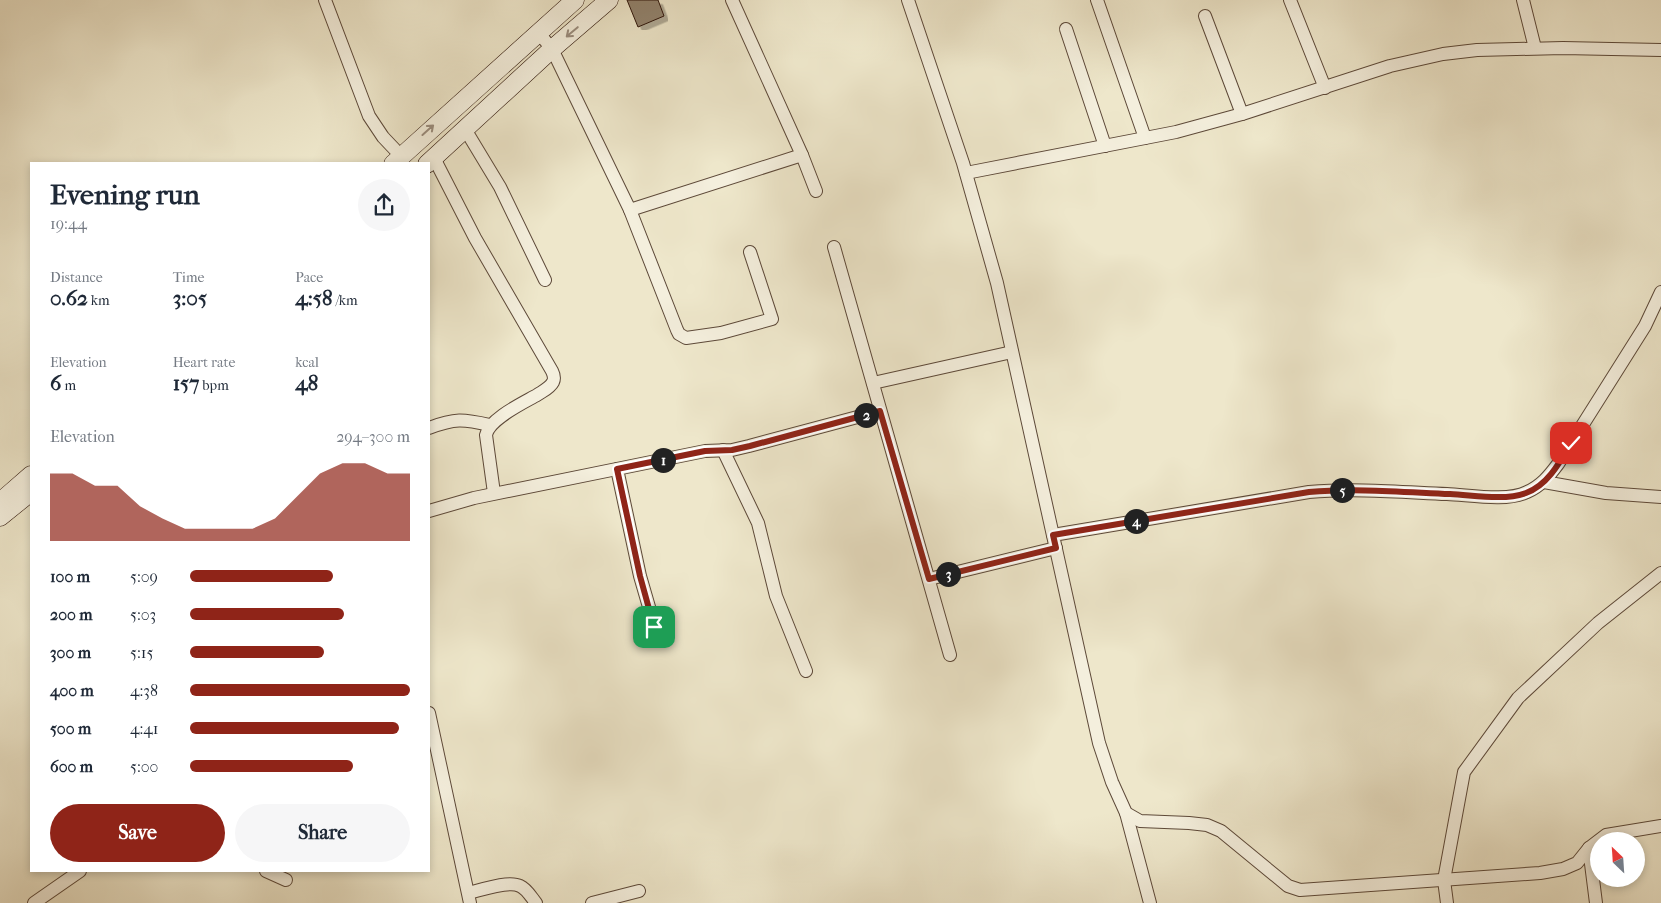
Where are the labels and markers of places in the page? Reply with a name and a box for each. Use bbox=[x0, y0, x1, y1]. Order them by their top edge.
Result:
pin: 2 bbox=[854, 402, 878, 428]
pin bbox=[1550, 422, 1592, 464]
pin: 1 bbox=[650, 448, 676, 472]
pin: 5 bbox=[1330, 478, 1354, 502]
pin: 4 bbox=[1124, 508, 1148, 534]
pin: 3 bbox=[936, 562, 960, 586]
pin bbox=[633, 606, 675, 648]

